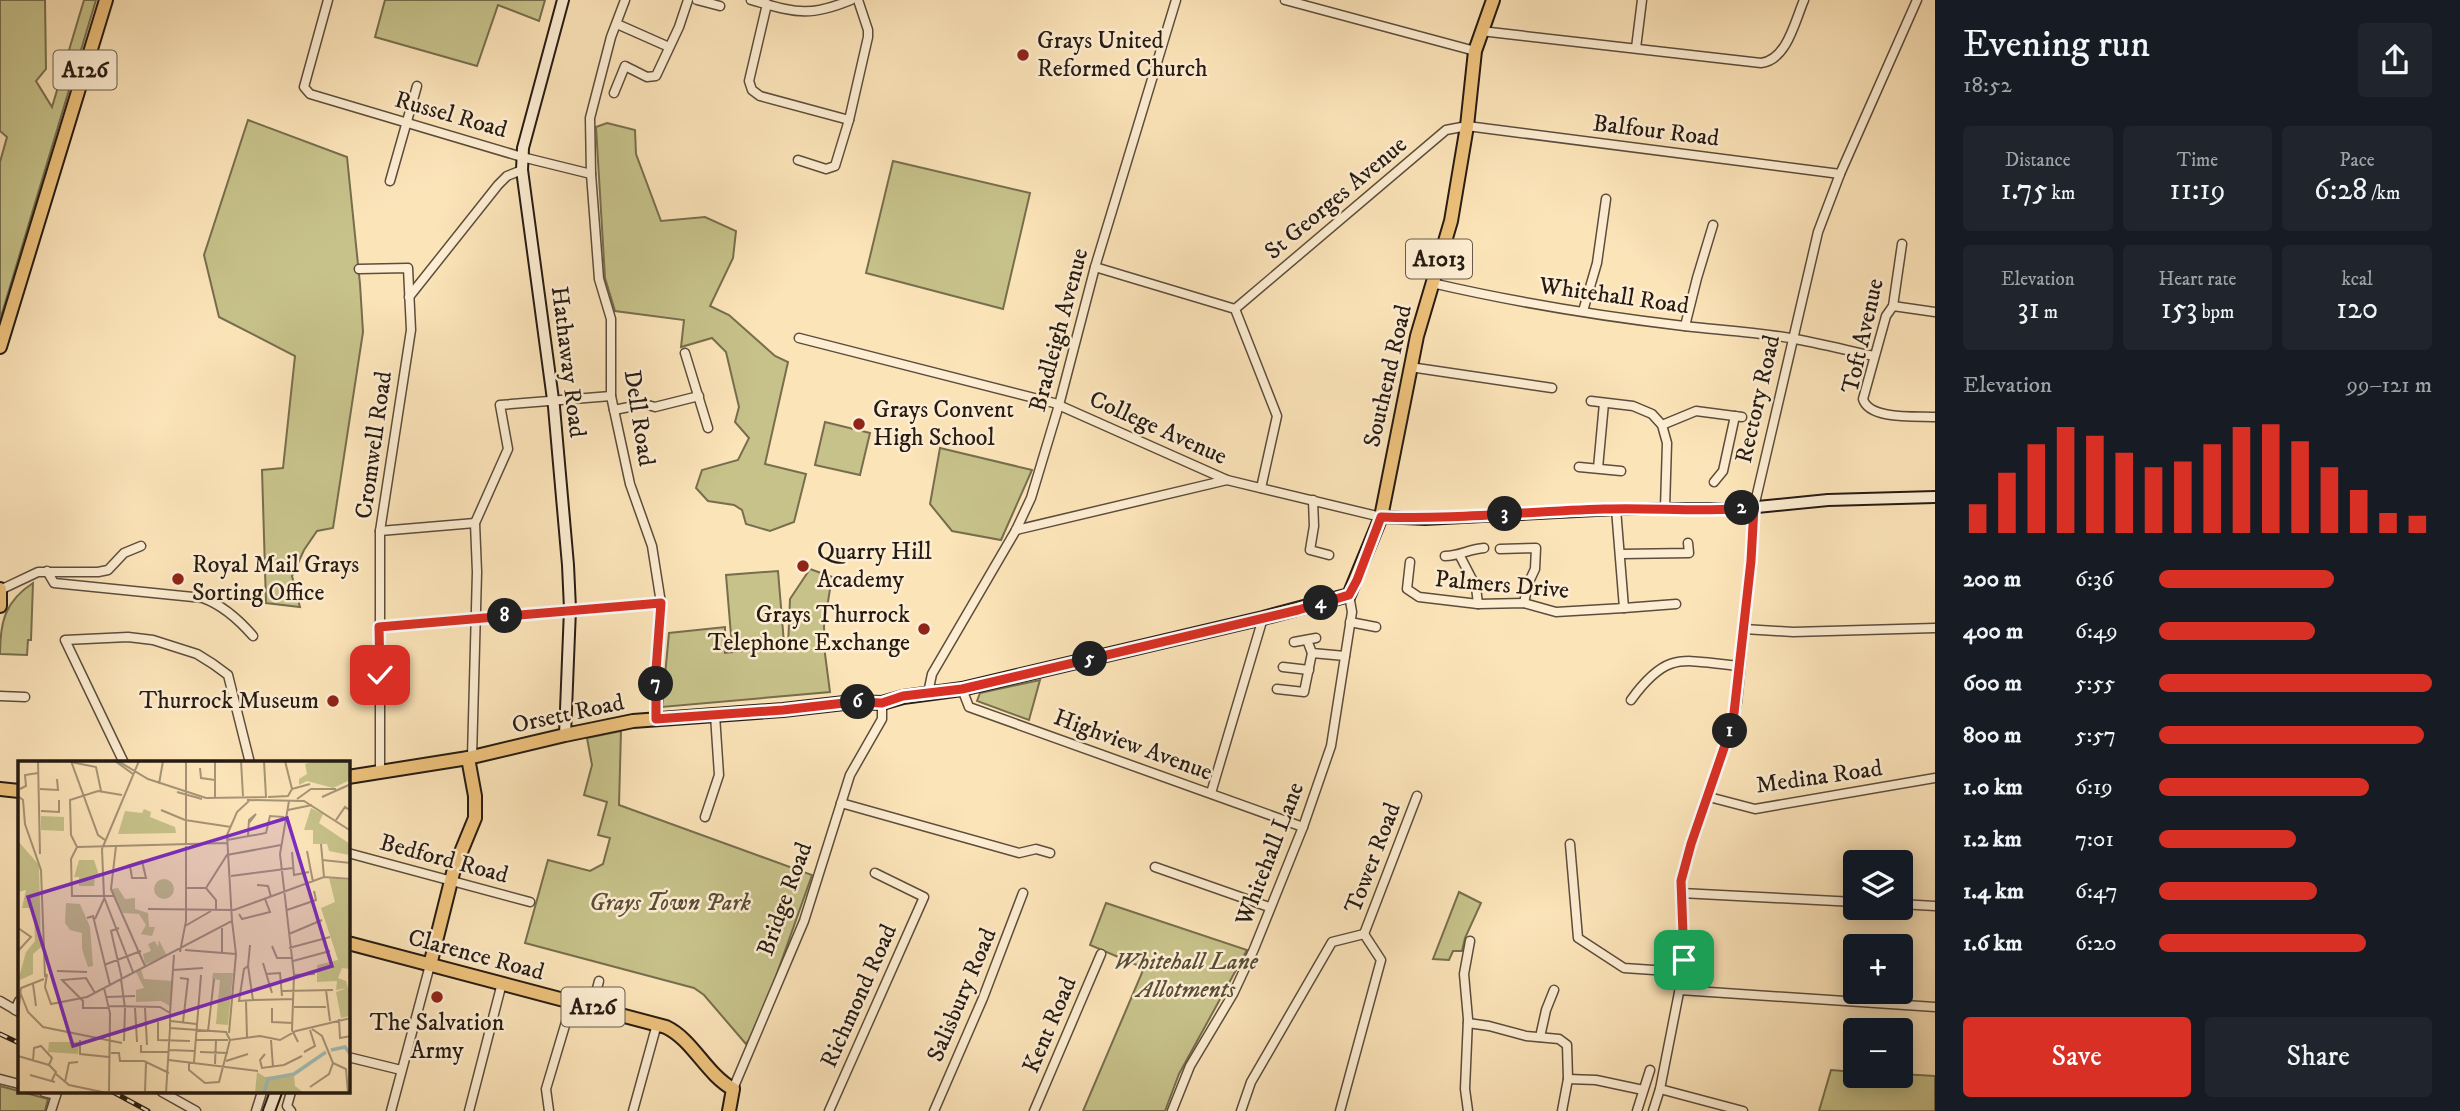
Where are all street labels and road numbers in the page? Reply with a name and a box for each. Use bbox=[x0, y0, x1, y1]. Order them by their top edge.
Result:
road number: A126 bbox=[54, 50, 116, 90]
street label: Russel Road bbox=[391, 85, 511, 145]
street label: Balfour Road bbox=[1591, 108, 1721, 154]
street label: St Georges Avenue bbox=[1259, 130, 1413, 266]
road number: A1013 bbox=[1406, 240, 1472, 278]
street label: Bradleigh Avenue bbox=[1023, 245, 1095, 415]
street label: Whitehall Road bbox=[1536, 270, 1691, 321]
street label: Toft Avenue bbox=[1835, 276, 1891, 396]
street label: Hathaway Road bbox=[544, 285, 592, 439]
street label: Southend Road bbox=[1357, 302, 1419, 450]
street label: Rectory Road bbox=[1729, 332, 1787, 466]
street label: Dell Road bbox=[617, 368, 661, 468]
street label: Cromwell Road bbox=[349, 369, 399, 521]
street label: College Avenue bbox=[1084, 384, 1232, 472]
street label: Palmers Drive bbox=[1434, 564, 1570, 606]
street label: Orsett Road bbox=[509, 687, 627, 741]
street label: Highview Avenue bbox=[1050, 702, 1217, 788]
street label: Medina Road bbox=[1754, 753, 1884, 801]
street label: Whitehall Lane bbox=[1229, 778, 1311, 931]
street label: Tower Road bbox=[1338, 798, 1408, 918]
street label: Bedford Road bbox=[376, 827, 512, 891]
street label: Bridge Road bbox=[751, 838, 819, 960]
street label: Richmond Road bbox=[814, 920, 904, 1072]
street label: Clarence Road bbox=[405, 922, 547, 988]
street label: Salisbury Road bbox=[920, 924, 1004, 1066]
street label: Kent Road bbox=[1016, 972, 1084, 1078]
road number: A126 bbox=[562, 988, 624, 1026]

